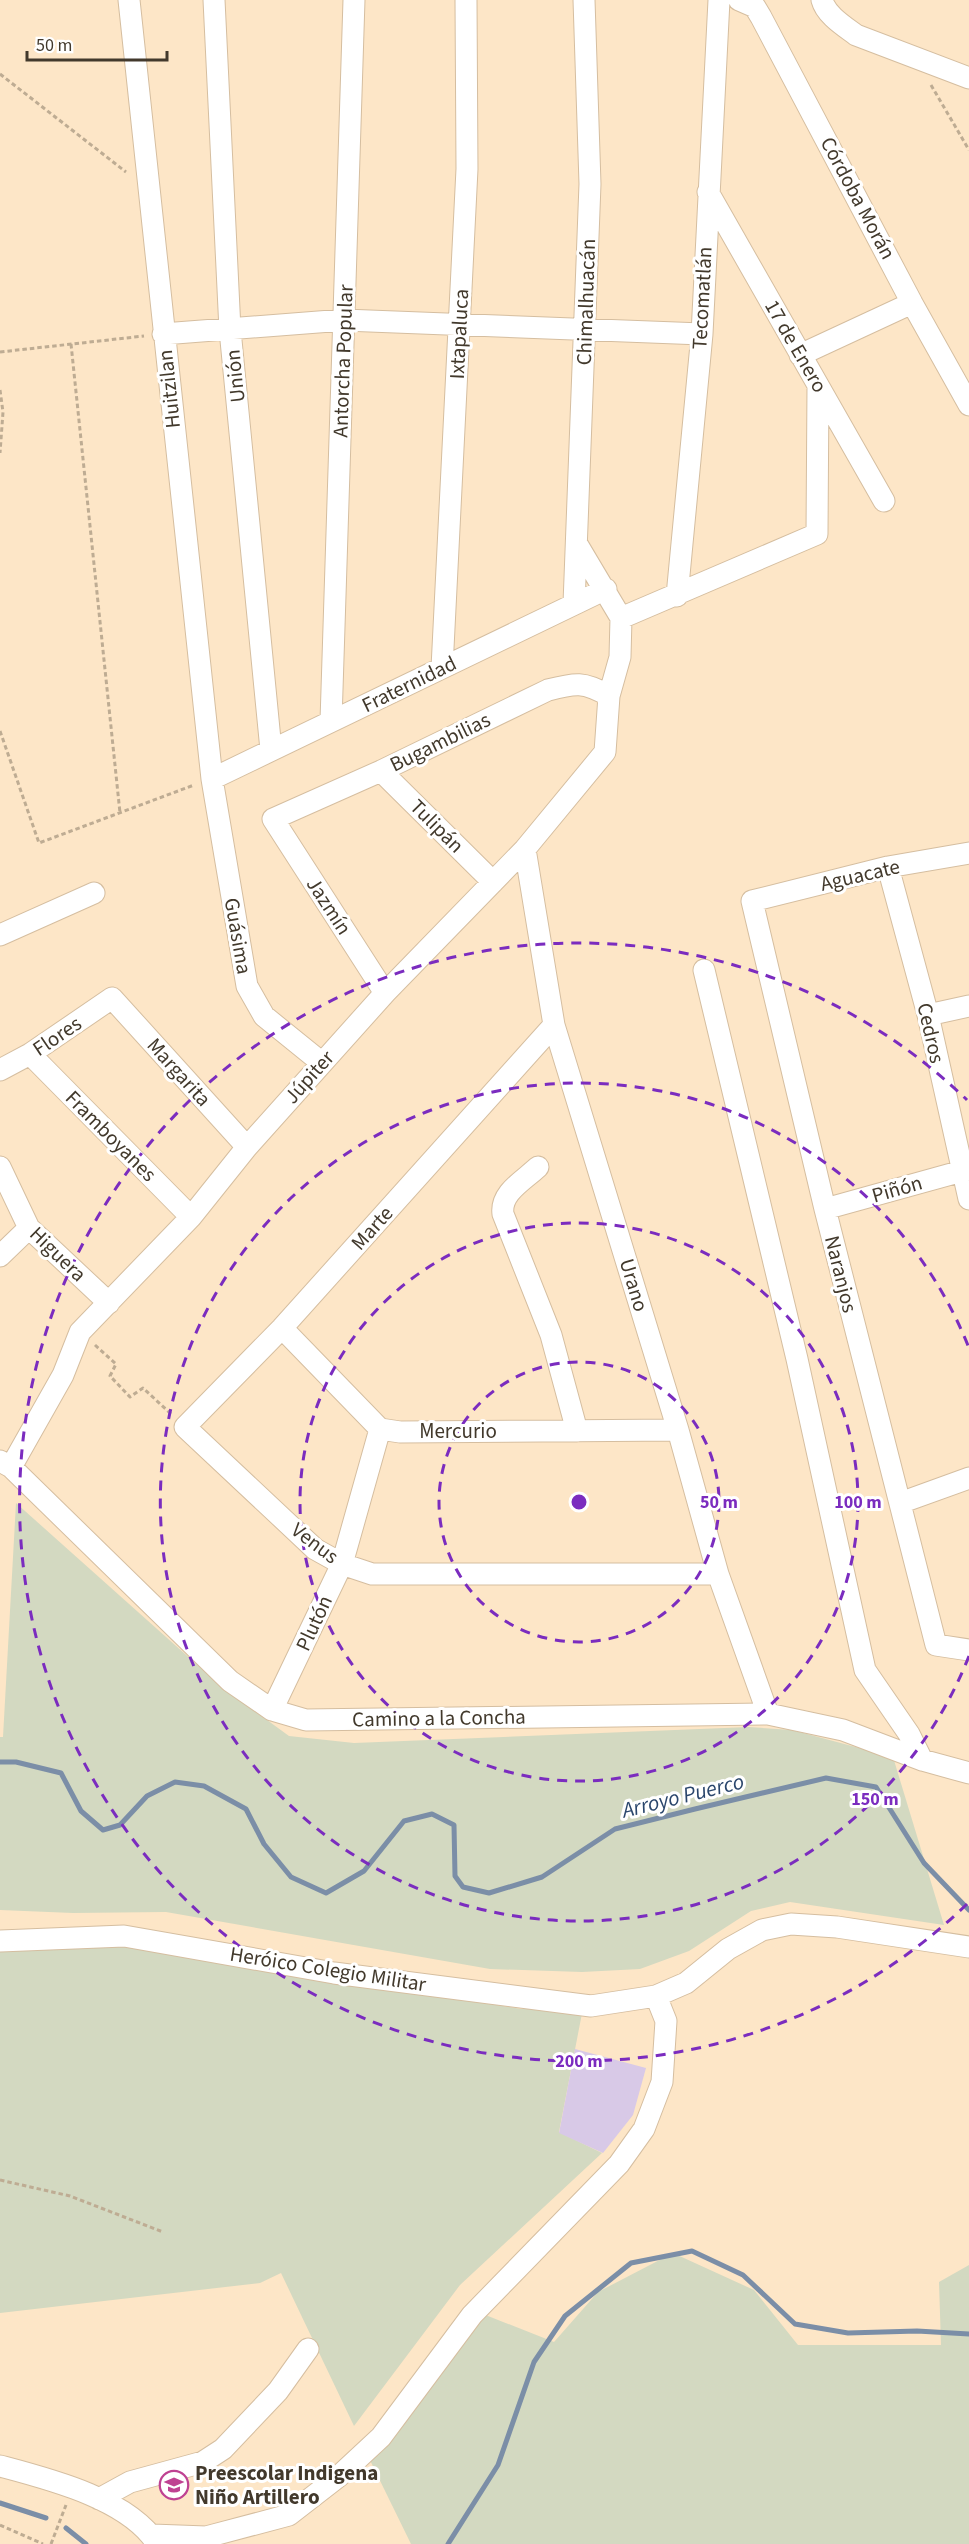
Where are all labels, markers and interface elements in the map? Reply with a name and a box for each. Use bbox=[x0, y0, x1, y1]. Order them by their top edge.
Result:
scale bar bbox=[27, 24, 166, 62]
text: 50 m bbox=[36, 33, 72, 58]
street label: Córdoba Morán bbox=[813, 131, 903, 265]
street label: Chimalhuacán bbox=[569, 238, 603, 366]
street label: Tecomatlán bbox=[684, 246, 720, 350]
street label: Antorcha Popular bbox=[325, 283, 361, 438]
street label: Ixtapaluca bbox=[442, 288, 476, 380]
street label: 17 de Enero bbox=[757, 294, 835, 398]
street label: Huitzilan bbox=[150, 348, 188, 430]
street label: Unión bbox=[217, 348, 253, 404]
street label: Fraternidad bbox=[357, 648, 461, 720]
street label: Bugambilias bbox=[385, 705, 496, 779]
street label: Tulipán bbox=[403, 792, 471, 860]
street label: Aguacate bbox=[817, 851, 903, 899]
street label: Jazmín bbox=[299, 871, 359, 941]
street label: Guásima bbox=[217, 896, 259, 976]
street label: Cedros bbox=[909, 1000, 953, 1066]
street label: Flores bbox=[26, 1009, 88, 1063]
street label: Margarita bbox=[140, 1031, 218, 1113]
street label: Júpiter bbox=[277, 1043, 342, 1110]
street label: Framboyanes bbox=[59, 1084, 164, 1189]
street label: Piñón bbox=[868, 1167, 926, 1211]
street label: Marte bbox=[344, 1199, 400, 1257]
street label: Higuera bbox=[23, 1219, 93, 1289]
street label: Naranjos bbox=[817, 1232, 865, 1316]
street label: Urano bbox=[612, 1255, 656, 1315]
street label: Mercurio bbox=[419, 1416, 497, 1446]
text: 50 m bbox=[700, 1490, 738, 1515]
text: 100 m bbox=[834, 1490, 882, 1515]
centre of rings bbox=[569, 1492, 589, 1512]
street label: Venus bbox=[285, 1515, 345, 1571]
street label: Plutón bbox=[288, 1590, 340, 1656]
street label: Camino a la Concha bbox=[352, 1701, 526, 1735]
water label: Arroyo Puerco bbox=[617, 1765, 747, 1827]
text: 150 m bbox=[851, 1787, 899, 1812]
street label: Heróico Colegio Militar bbox=[228, 1939, 429, 1999]
text: 200 m bbox=[555, 2049, 603, 2074]
place label: Preescolar Indigena Niño Artillero bbox=[195, 2458, 378, 2512]
school or university icon: Preescolar Indigena Niño Artillero bbox=[158, 2469, 190, 2501]

